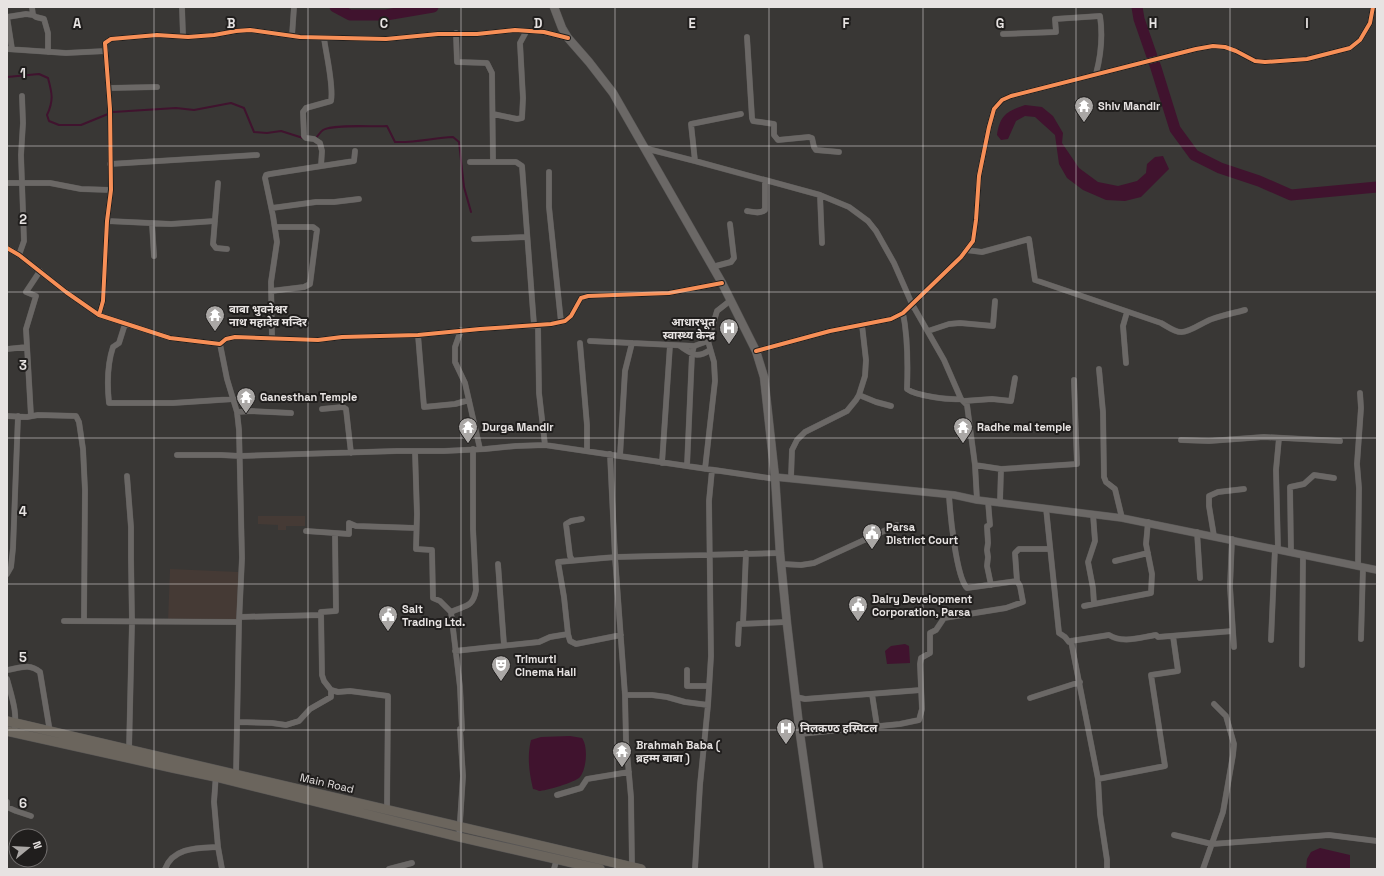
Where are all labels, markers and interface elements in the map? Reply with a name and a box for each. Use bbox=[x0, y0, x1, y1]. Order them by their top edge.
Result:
text: A bbox=[73, 15, 82, 32]
text: B bbox=[227, 15, 236, 32]
text: C bbox=[380, 15, 388, 32]
text: D bbox=[534, 15, 543, 32]
text: E bbox=[688, 15, 696, 32]
text: F bbox=[843, 15, 850, 32]
text: G bbox=[996, 15, 1004, 32]
text: H bbox=[1149, 15, 1157, 32]
text: I bbox=[1305, 15, 1309, 32]
text: 1 bbox=[20, 65, 26, 82]
temple icon: Shiv Mandir bbox=[1073, 95, 1095, 123]
place label: Shiv Mandir bbox=[1098, 99, 1161, 113]
text: 2 bbox=[19, 211, 27, 228]
place label: बाबा भुवनेश्वर नाथ महादेव मन्दिर bbox=[229, 302, 308, 329]
temple icon: बाबा भुवनेश्वर नाथ महादेव मन्दिर bbox=[204, 304, 226, 332]
place label: आधारभूत स्वास्थ्य केन्द्र bbox=[663, 315, 716, 342]
hospital icon: आधारभूत स्वास्थ्य केन्द्र bbox=[718, 317, 740, 345]
text: 3 bbox=[19, 357, 27, 374]
temple icon: Ganesthan Temple bbox=[235, 386, 257, 414]
place label: Ganesthan Temple bbox=[260, 390, 357, 404]
temple icon: Durga Mandir bbox=[457, 416, 479, 444]
temple icon: Radhe mai temple bbox=[952, 416, 974, 444]
place label: Durga Mandir bbox=[482, 420, 554, 434]
place label: Radhe mai temple bbox=[977, 420, 1071, 434]
text: 4 bbox=[19, 503, 27, 520]
place label: Parsa District Court bbox=[886, 520, 958, 547]
public building icon: Parsa District Court bbox=[861, 522, 883, 550]
place label: Dairy Development Corporation, Parsa bbox=[872, 592, 972, 619]
public building icon: Dairy Development Corporation, Parsa bbox=[847, 594, 869, 622]
place label: Salt Trading Ltd. bbox=[402, 602, 465, 629]
public building icon: Salt Trading Ltd. bbox=[377, 604, 399, 632]
text: 5 bbox=[19, 649, 27, 666]
place label: Trimurti Cinema Hall bbox=[515, 652, 576, 679]
theatre icon: Trimurti Cinema Hall bbox=[490, 654, 512, 682]
hospital icon: निलकण्ठ हस्पिटल bbox=[775, 717, 797, 745]
place label: निलकण्ठ हस्पिटल bbox=[800, 721, 878, 735]
place label: Brahmah Baba ( ब्रहम्म बाबा ) bbox=[636, 738, 721, 766]
temple icon: Brahmah Baba ( ब्रहम्म बाबा ) bbox=[611, 740, 633, 768]
street label: Main Road bbox=[299, 770, 355, 796]
text: 6 bbox=[19, 795, 27, 812]
north arrow bbox=[8, 828, 48, 868]
text: N bbox=[30, 839, 45, 851]

